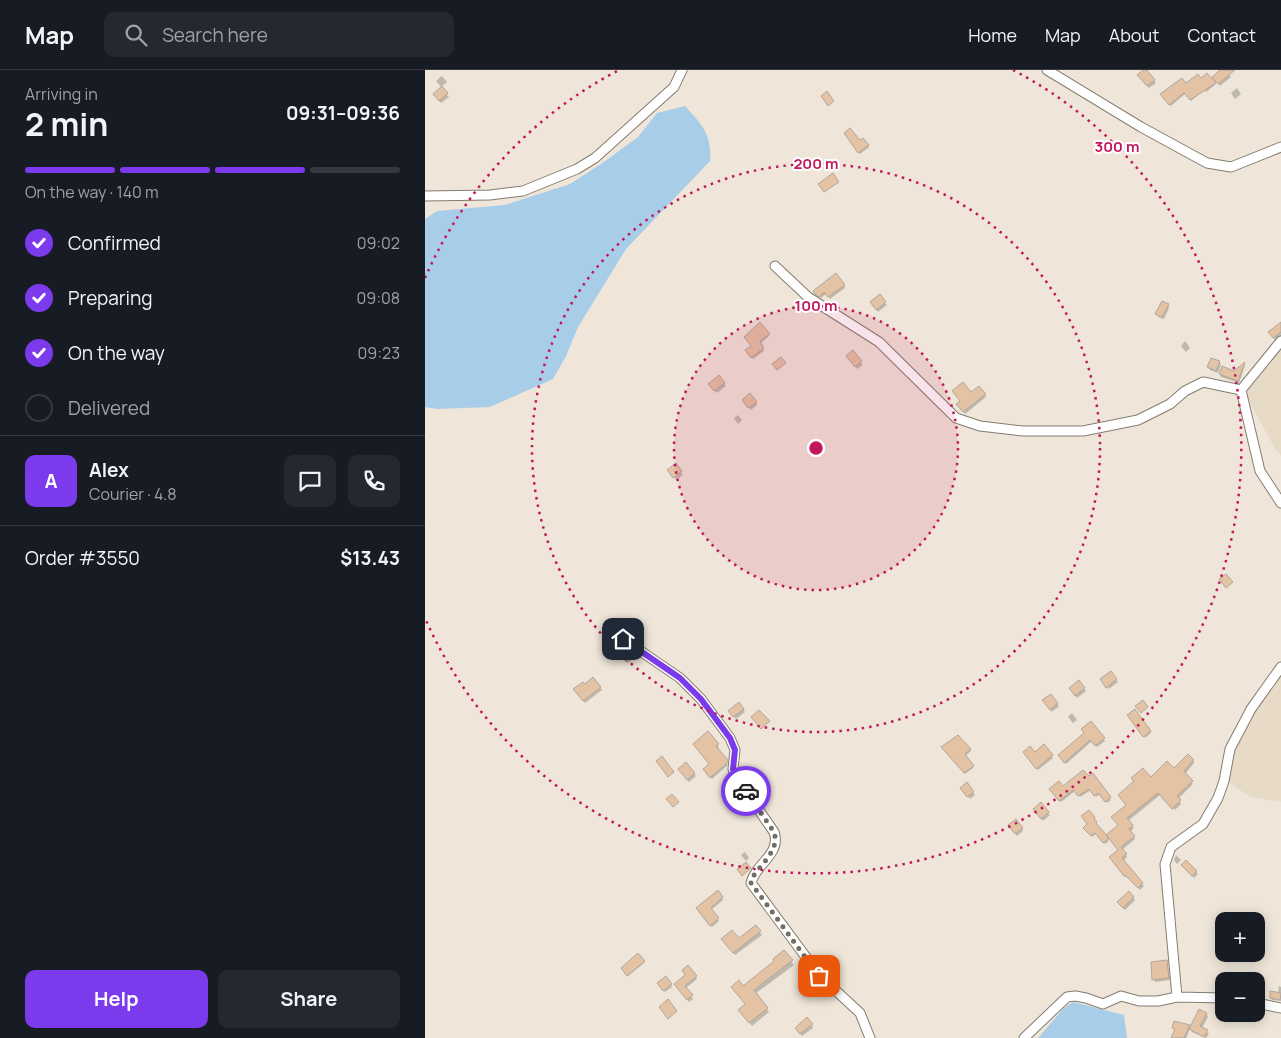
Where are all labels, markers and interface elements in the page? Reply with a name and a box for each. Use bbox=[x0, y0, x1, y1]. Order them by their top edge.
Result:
search box bbox=[104, 12, 454, 57]
text: Map bbox=[25, 18, 74, 51]
icon: search bbox=[122, 21, 150, 49]
text: Search here bbox=[162, 22, 268, 48]
text: Home bbox=[968, 23, 1017, 47]
text: Map bbox=[1045, 23, 1081, 47]
text: About bbox=[1109, 23, 1159, 47]
text: Contact bbox=[1187, 23, 1256, 47]
text: Arriving in bbox=[25, 83, 98, 105]
text: 09:31–09:36 bbox=[286, 100, 400, 126]
text: 2 min bbox=[25, 102, 108, 146]
text: 300 m bbox=[1095, 136, 1139, 157]
text: 200 m bbox=[793, 153, 839, 174]
text: On the way · 140 m bbox=[25, 181, 159, 203]
icon: check bbox=[25, 229, 53, 257]
text: Confirmed bbox=[68, 230, 161, 256]
text: 09:02 bbox=[357, 232, 400, 254]
icon: check bbox=[25, 284, 53, 312]
text: Preparing bbox=[68, 285, 153, 311]
text: 09:08 bbox=[356, 287, 400, 309]
text: 100 m bbox=[795, 295, 837, 316]
icon: check bbox=[25, 339, 53, 367]
text: On the way bbox=[68, 340, 165, 366]
text: 09:23 bbox=[358, 342, 400, 364]
text: Delivered bbox=[68, 395, 150, 421]
centre of rings bbox=[807, 439, 825, 457]
button: chat bbox=[284, 455, 336, 507]
button: phone bbox=[348, 455, 400, 507]
text: Alex bbox=[89, 457, 129, 483]
text: A bbox=[45, 468, 57, 494]
text: Courier · 4.8 bbox=[89, 483, 177, 505]
text: Order #3550 bbox=[25, 545, 140, 571]
text: $13.43 bbox=[340, 545, 400, 571]
pin bbox=[602, 618, 644, 660]
icon: home bbox=[609, 625, 637, 653]
courier bbox=[721, 766, 771, 816]
icon: car bbox=[732, 777, 760, 805]
map controls bbox=[1215, 912, 1265, 1022]
button: + bbox=[1215, 912, 1265, 962]
pin bbox=[798, 955, 840, 997]
icon: bag bbox=[805, 962, 833, 990]
button: Help bbox=[25, 970, 208, 1028]
button: Share bbox=[218, 970, 400, 1028]
button: − bbox=[1215, 972, 1265, 1022]

